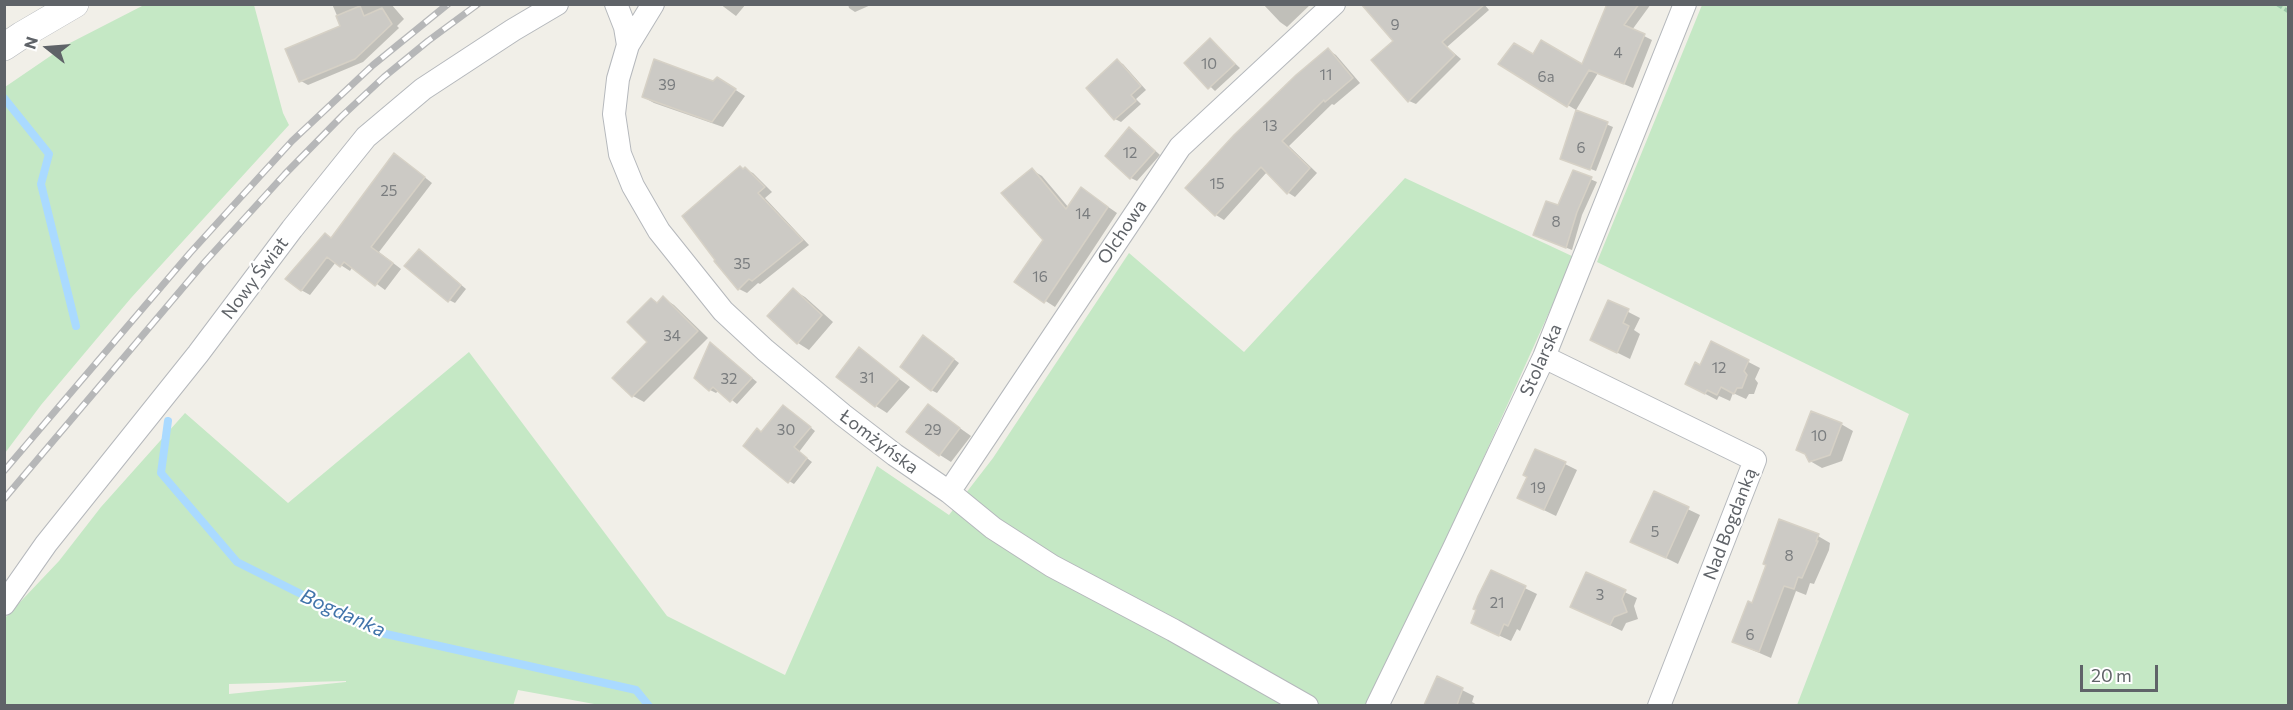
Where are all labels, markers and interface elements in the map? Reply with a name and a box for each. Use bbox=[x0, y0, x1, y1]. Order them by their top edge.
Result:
house number: 9 bbox=[1390, 16, 1400, 34]
north arrow bbox=[18, 18, 78, 78]
text: N bbox=[19, 34, 41, 51]
house number: 4 bbox=[1614, 44, 1622, 62]
house number: 10 bbox=[1201, 55, 1217, 73]
house number: 11 bbox=[1320, 66, 1332, 84]
house number: 6a bbox=[1538, 68, 1554, 86]
house number: 39 bbox=[658, 76, 676, 94]
house number: 13 bbox=[1263, 117, 1277, 135]
house number: 6 bbox=[1576, 139, 1586, 157]
house number: 12 bbox=[1123, 144, 1137, 162]
house number: 15 bbox=[1209, 175, 1225, 193]
house number: 25 bbox=[381, 182, 397, 200]
street label: Olchowa bbox=[1093, 196, 1151, 268]
house number: 14 bbox=[1075, 205, 1091, 223]
house number: 8 bbox=[1551, 213, 1561, 231]
street label: Nowy Świat bbox=[217, 233, 293, 323]
house number: 35 bbox=[733, 255, 751, 273]
house number: 16 bbox=[1032, 268, 1048, 286]
street label: Stolarska bbox=[1516, 321, 1566, 399]
house number: 34 bbox=[663, 327, 681, 345]
house number: 12 bbox=[1712, 359, 1726, 377]
house number: 31 bbox=[860, 369, 874, 387]
house number: 32 bbox=[721, 370, 737, 388]
street label: Łomżyńska bbox=[835, 405, 923, 479]
house number: 30 bbox=[777, 421, 795, 439]
house number: 29 bbox=[924, 421, 942, 439]
house number: 10 bbox=[1811, 427, 1827, 445]
street label: Nad Bogdanką bbox=[1699, 465, 1761, 583]
house number: 19 bbox=[1530, 479, 1546, 497]
house number: 5 bbox=[1651, 523, 1659, 541]
house number: 8 bbox=[1784, 547, 1794, 565]
water label: Bogdanka bbox=[297, 584, 389, 642]
house number: 3 bbox=[1596, 586, 1604, 604]
house number: 21 bbox=[1490, 594, 1504, 612]
house number: 6 bbox=[1745, 626, 1755, 644]
scale bar bbox=[2083, 653, 2161, 691]
text: 20 m bbox=[2091, 664, 2132, 686]

